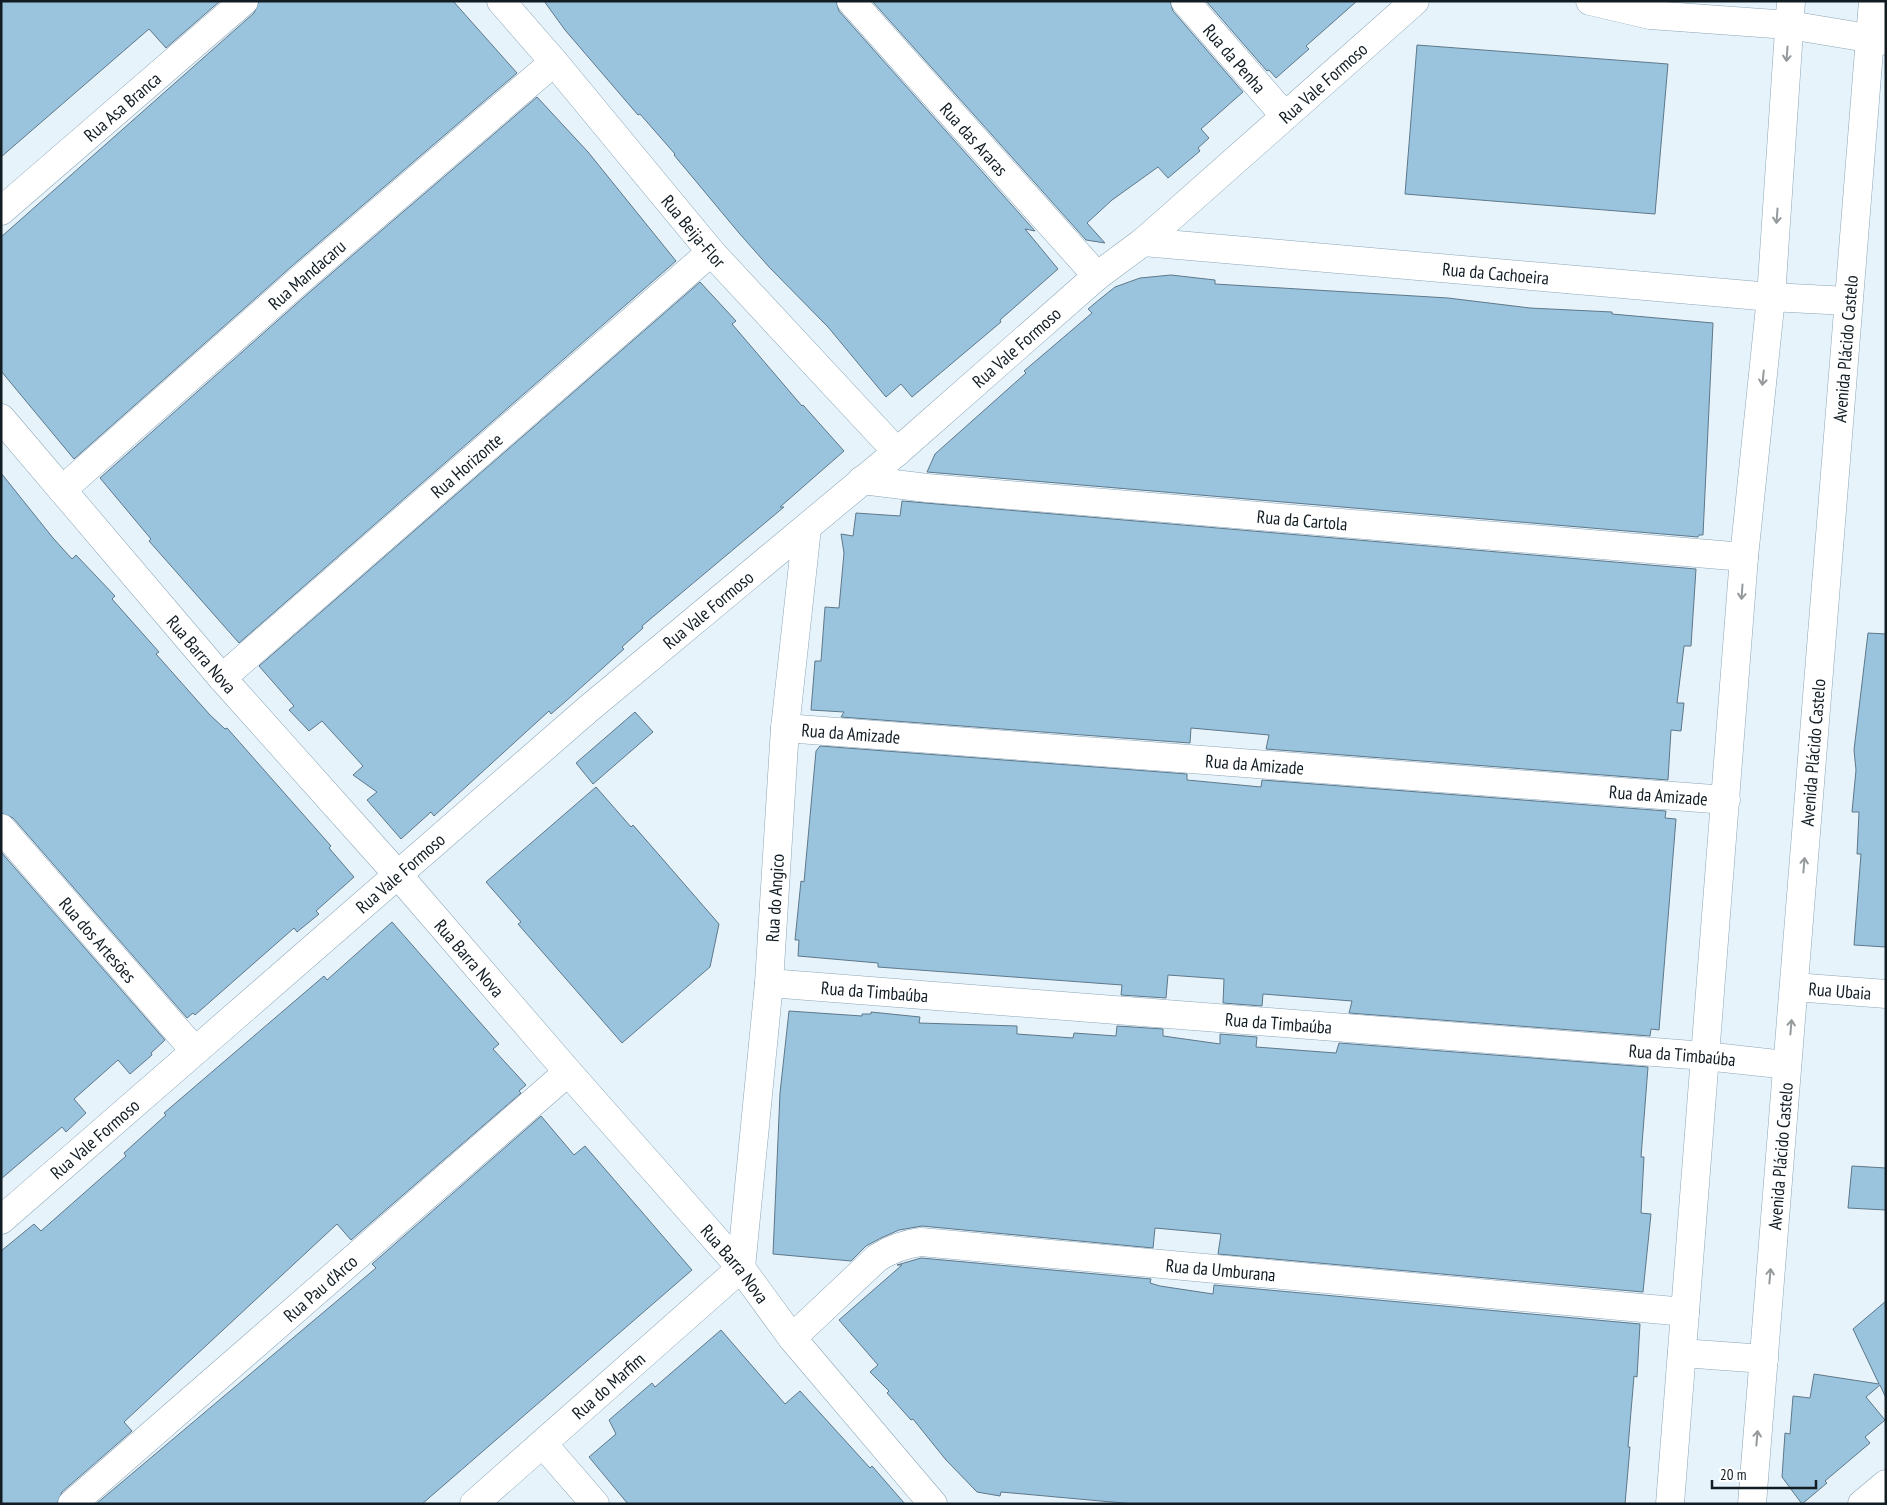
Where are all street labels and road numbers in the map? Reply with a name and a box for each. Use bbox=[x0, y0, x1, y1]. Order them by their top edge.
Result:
street label: Rua da Penha bbox=[1199, 19, 1271, 98]
street label: Rua Vale Formoso bbox=[1274, 37, 1372, 128]
street label: Rua Asa Branca bbox=[79, 67, 165, 146]
street label: Rua das Araras bbox=[935, 97, 1013, 180]
street label: Rua Beija-Flor bbox=[657, 190, 731, 272]
street label: Rua Mandacaru bbox=[263, 234, 350, 314]
street label: Rua da Cachoeira bbox=[1441, 257, 1550, 289]
street label: Avenida Plácido Castelo bbox=[1828, 274, 1862, 423]
street label: Rua Vale Formoso bbox=[967, 302, 1066, 392]
street label: Rua Horizonte bbox=[426, 428, 507, 503]
street label: Rua da Cartola bbox=[1256, 504, 1348, 535]
street label: Rua Vale Formoso bbox=[658, 565, 758, 654]
street label: Rua Barra Nova bbox=[162, 610, 242, 698]
street label: Avenida Plácido Castelo bbox=[1795, 678, 1830, 827]
street label: Rua da Amizade bbox=[801, 718, 901, 748]
street label: Rua da Amizade bbox=[1204, 749, 1305, 779]
street label: Rua da Amizade bbox=[1608, 780, 1709, 810]
street label: Rua Vale Formoso bbox=[351, 828, 450, 918]
street label: Rua do Angico bbox=[760, 853, 789, 943]
street label: Rua dos Artesões bbox=[55, 892, 142, 987]
street label: Rua Barra Nova bbox=[430, 914, 510, 1002]
street label: Rua da Timbaúba bbox=[820, 976, 929, 1007]
street label: Rua Ubaia bbox=[1808, 977, 1872, 1004]
street label: Rua da Timbaúba bbox=[1224, 1007, 1333, 1038]
street label: Rua da Timbaúba bbox=[1628, 1039, 1737, 1071]
street label: Avenida Plácido Castelo bbox=[1763, 1081, 1797, 1231]
street label: Rua Vale Formoso bbox=[45, 1093, 144, 1184]
street label: Rua Barra Nova bbox=[696, 1219, 774, 1308]
street label: Rua Pau d'Arco bbox=[278, 1249, 362, 1326]
street label: Rua da Umburana bbox=[1165, 1253, 1277, 1286]
street label: Rua do Marfim bbox=[567, 1347, 649, 1424]

